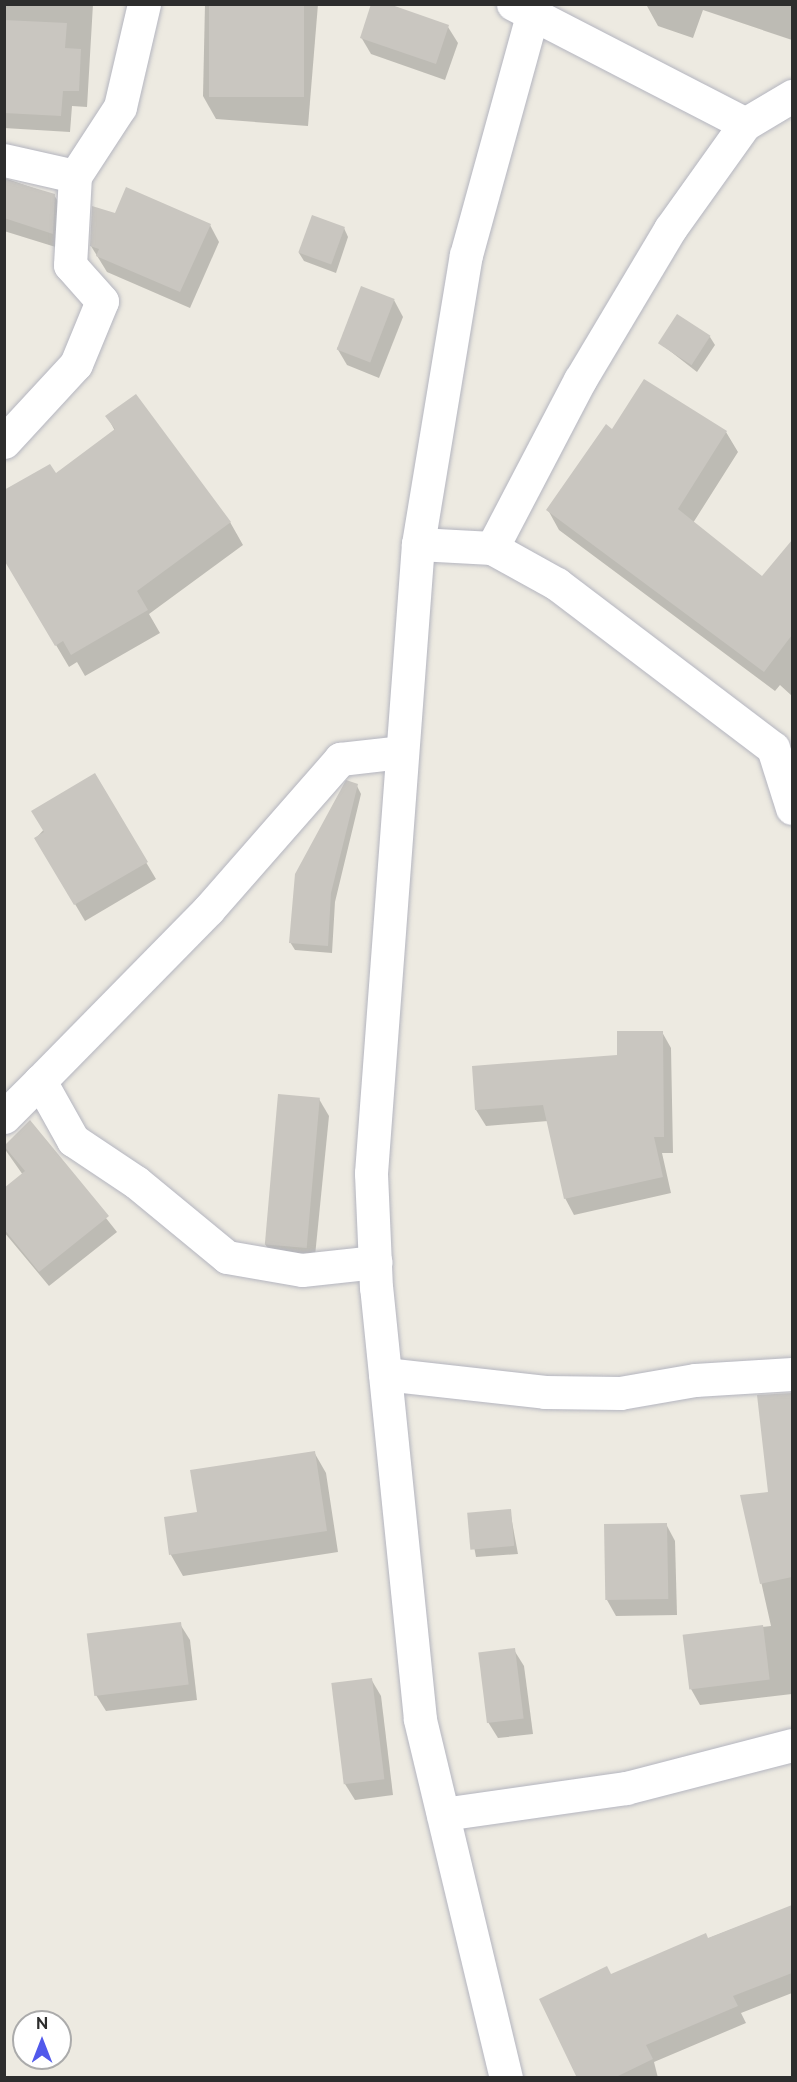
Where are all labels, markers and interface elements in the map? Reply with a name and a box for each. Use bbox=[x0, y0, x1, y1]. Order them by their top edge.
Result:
north arrow bbox=[12, 2010, 72, 2070]
text: N bbox=[36, 2014, 48, 2033]

